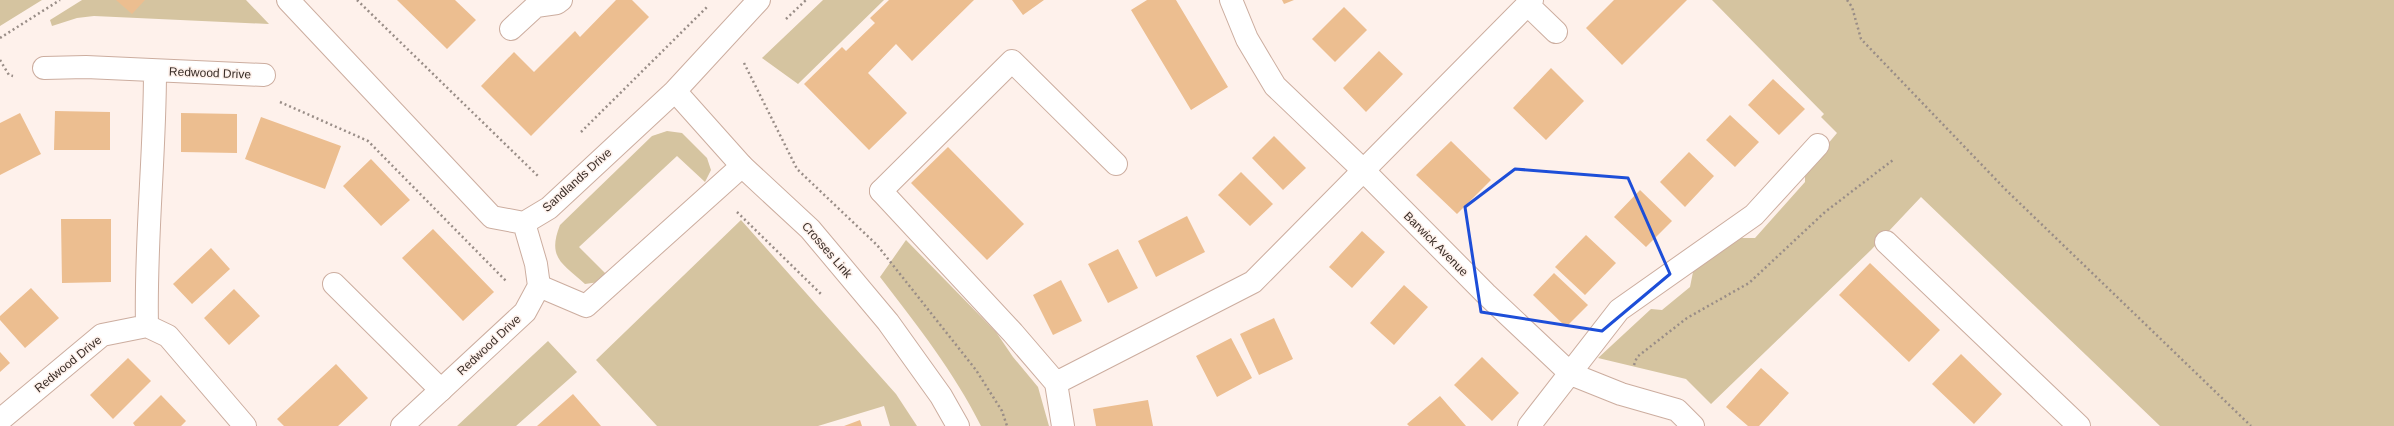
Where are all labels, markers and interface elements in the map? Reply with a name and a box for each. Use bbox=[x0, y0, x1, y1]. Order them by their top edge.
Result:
street label: Redwood Drive bbox=[169, 65, 252, 81]
street label: Sandlands Drive bbox=[540, 145, 615, 215]
street label: Barwick Avenue bbox=[1401, 209, 1471, 279]
street label: Crosses Link bbox=[799, 219, 856, 282]
street label: Redwood Drive bbox=[454, 312, 524, 378]
street label: Redwood Drive bbox=[32, 333, 105, 395]

